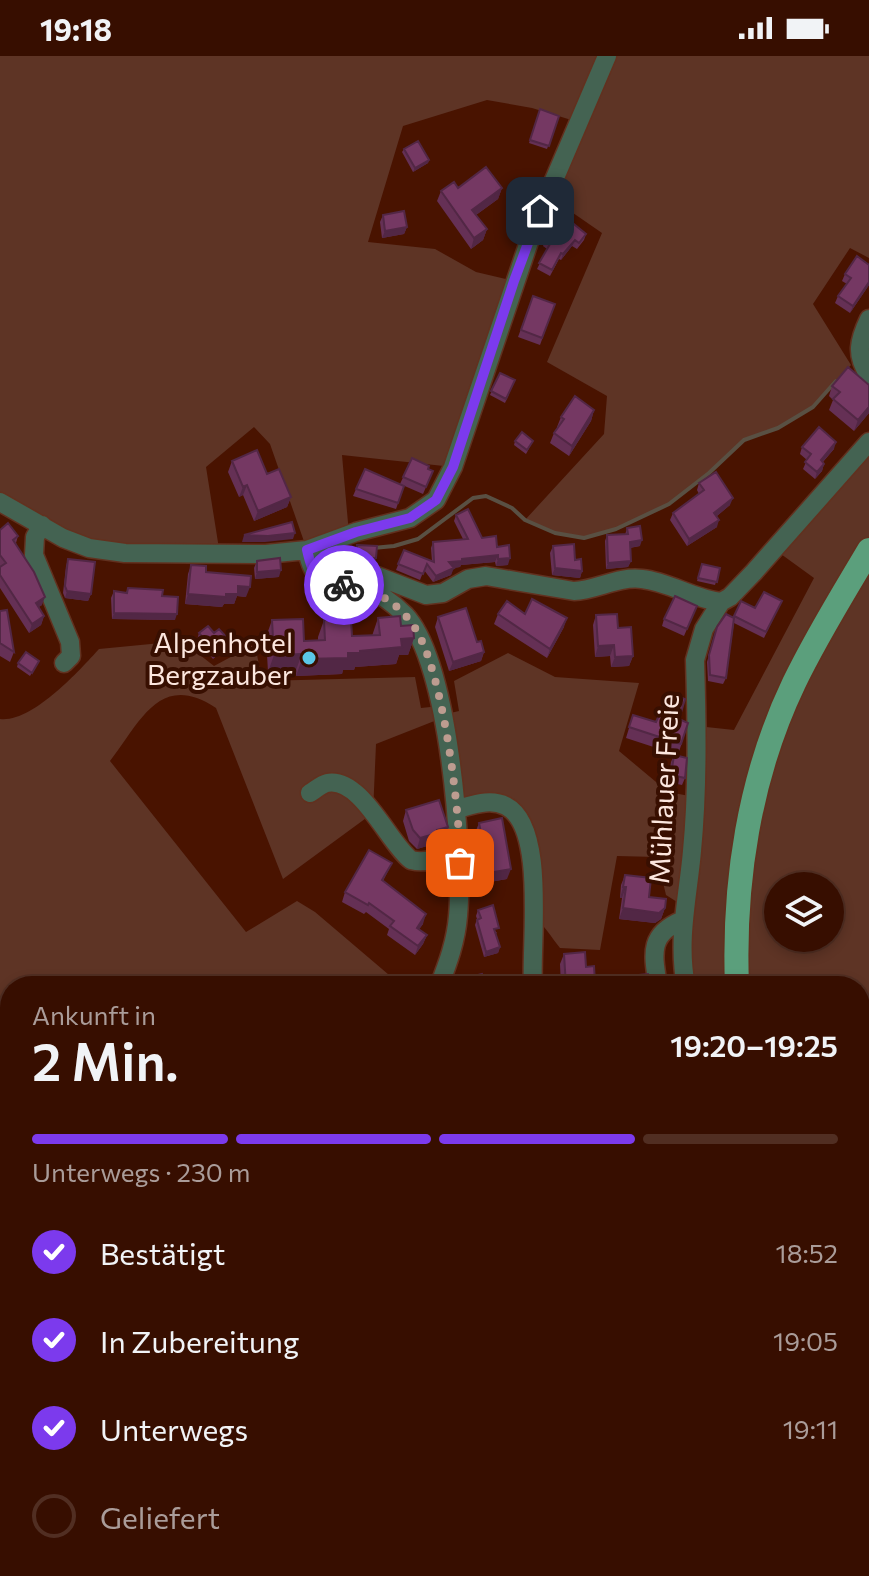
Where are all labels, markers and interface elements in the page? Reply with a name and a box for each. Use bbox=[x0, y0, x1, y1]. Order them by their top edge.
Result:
text: 19:18 bbox=[40, 10, 112, 47]
pin bbox=[506, 177, 574, 245]
icon: home bbox=[518, 189, 562, 233]
courier bbox=[304, 545, 384, 625]
icon: bike bbox=[322, 563, 366, 607]
place label: Alpenhotel Bergzauber bbox=[147, 625, 293, 691]
marker: Alpenhotel Bergzauber bbox=[300, 649, 318, 667]
street label: Mühlauer Freie bbox=[641, 693, 685, 885]
pin bbox=[426, 829, 494, 897]
icon: bag bbox=[438, 841, 482, 885]
map controls bbox=[764, 872, 844, 952]
button: layers bbox=[764, 872, 844, 952]
text: Ankunft in bbox=[32, 999, 156, 1030]
text: 19:20–19:25 bbox=[670, 1026, 838, 1063]
text: 2 Min. bbox=[32, 1028, 179, 1092]
text: Unterwegs · 230 m bbox=[32, 1156, 250, 1187]
icon: check bbox=[32, 1230, 76, 1274]
text: Bestätigt bbox=[100, 1234, 225, 1271]
text: 18:52 bbox=[776, 1237, 838, 1268]
icon: check bbox=[32, 1318, 76, 1362]
text: In Zubereitung bbox=[100, 1322, 299, 1359]
text: 19:05 bbox=[773, 1325, 838, 1356]
icon: check bbox=[32, 1406, 76, 1450]
text: Unterwegs bbox=[100, 1410, 248, 1447]
text: 19:11 bbox=[783, 1413, 838, 1444]
text: Geliefert bbox=[100, 1498, 220, 1535]

